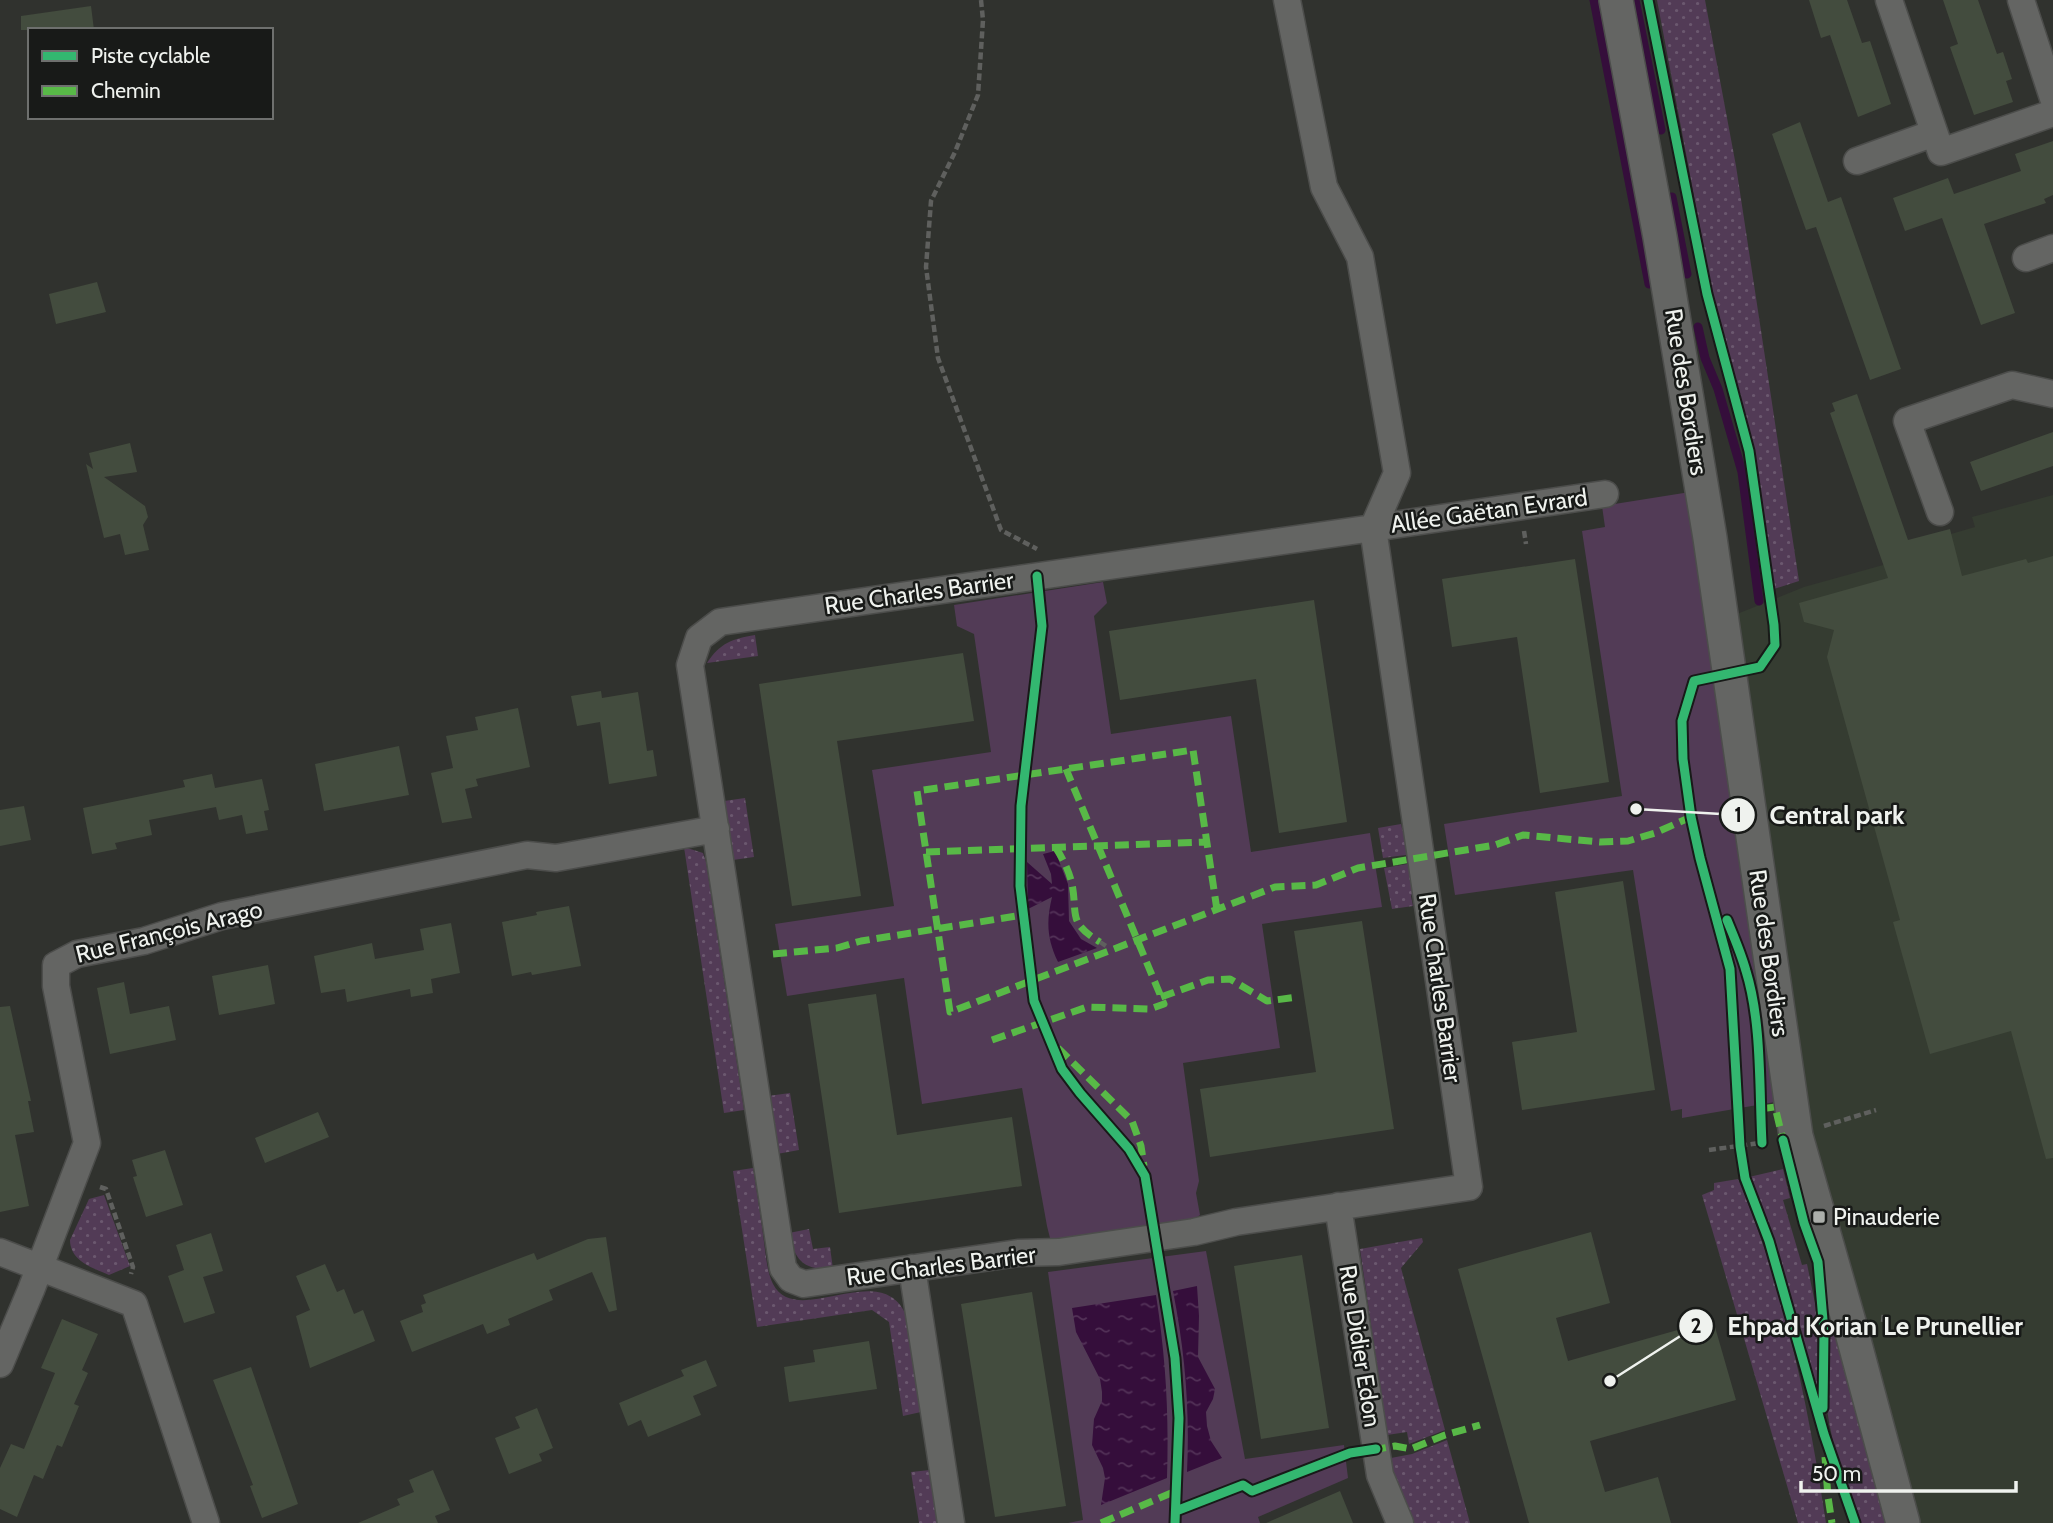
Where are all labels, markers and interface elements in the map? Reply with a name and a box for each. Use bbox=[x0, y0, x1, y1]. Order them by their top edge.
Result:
legend bbox=[28, 28, 273, 119]
text: Piste cyclable bbox=[91, 43, 211, 68]
text: Chemin bbox=[91, 78, 161, 103]
street label: Rue des Bordiers bbox=[1659, 306, 1714, 477]
street label: Allée Gaëtan Evrard bbox=[1389, 482, 1589, 539]
street label: Rue Charles Barrier bbox=[823, 565, 1016, 620]
callout: Central park bbox=[1720, 791, 1918, 838]
text: Central park bbox=[1769, 799, 1905, 831]
text: 1 bbox=[1734, 802, 1742, 827]
street label: Rue des Bordiers bbox=[1743, 868, 1796, 1038]
street label: Rue Charles Barrier bbox=[1413, 892, 1468, 1085]
street label: Rue François Arago bbox=[72, 894, 265, 969]
place label: Pinauderie bbox=[1833, 1202, 1940, 1231]
marker: Pinauderie bbox=[1811, 1209, 1827, 1225]
street label: Rue Charles Barrier bbox=[845, 1239, 1038, 1292]
street label: Rue Didier Edon bbox=[1333, 1263, 1388, 1429]
callout: Ehpad Korian Le Prunellier bbox=[1678, 1302, 2037, 1349]
text: Ehpad Korian Le Prunellier bbox=[1727, 1310, 2023, 1342]
text: 2 bbox=[1690, 1313, 1702, 1338]
scale bar bbox=[1801, 1450, 2016, 1494]
text: 50 m bbox=[1812, 1461, 1861, 1486]

